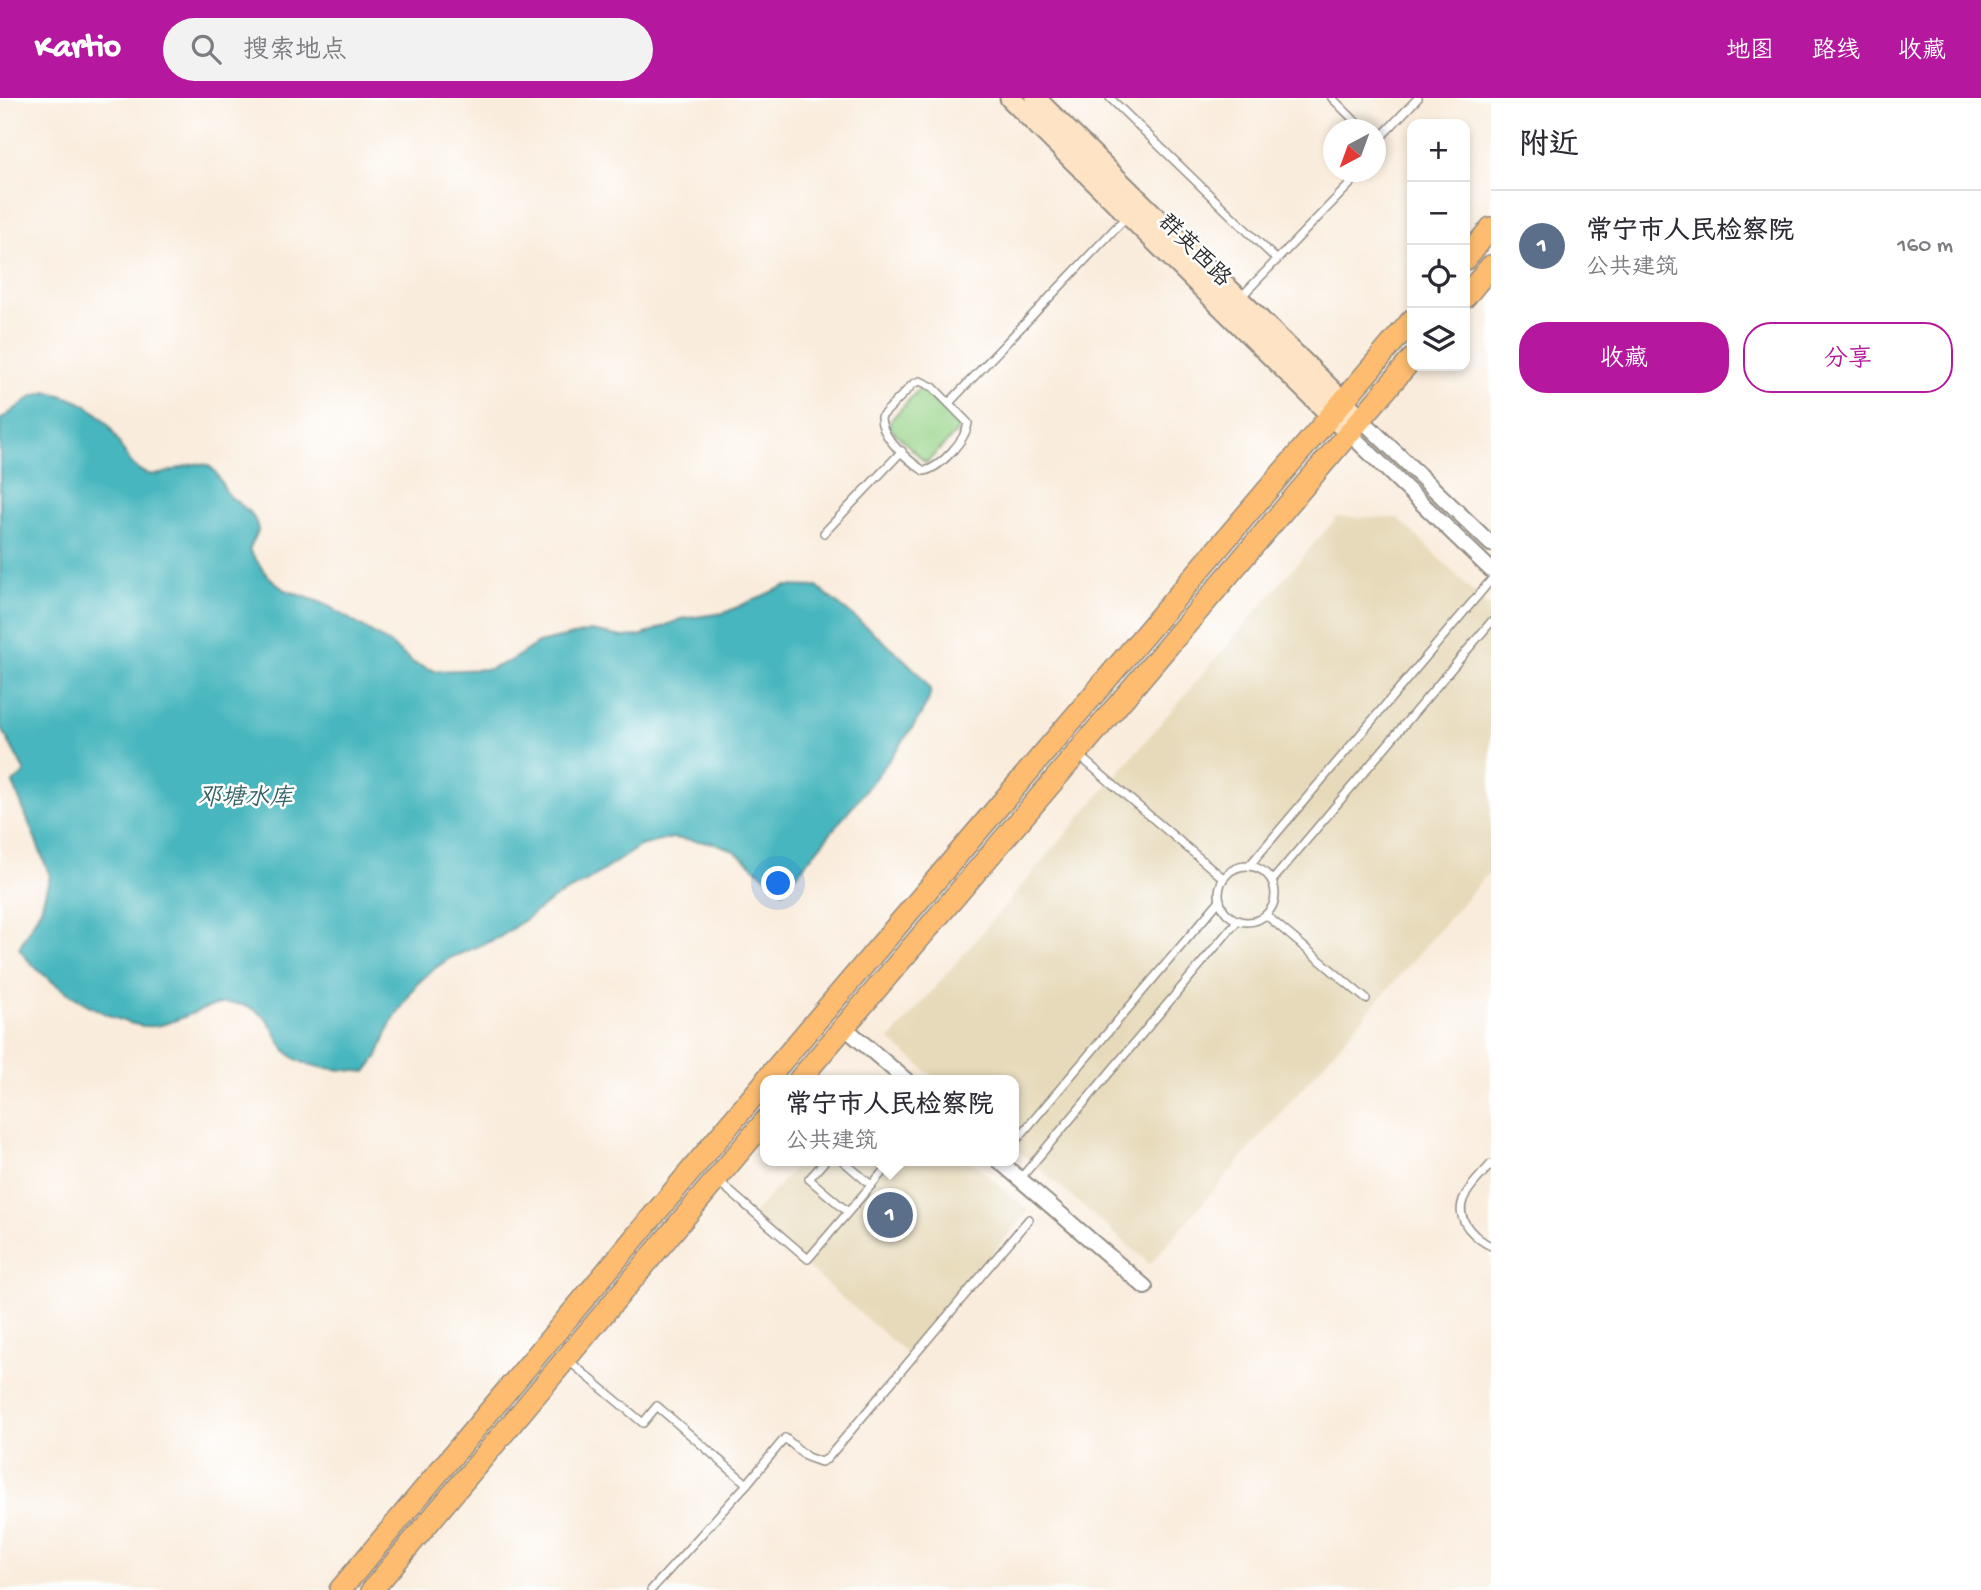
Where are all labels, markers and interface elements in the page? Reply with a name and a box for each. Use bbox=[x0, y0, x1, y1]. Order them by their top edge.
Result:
search box bbox=[163, 18, 653, 81]
text: Kartio bbox=[35, 30, 121, 68]
icon: search bbox=[187, 30, 225, 68]
text: 搜索地点 bbox=[243, 37, 347, 68]
text: 地图 bbox=[1726, 38, 1774, 67]
text: 路线 bbox=[1812, 38, 1860, 67]
text: 收藏 bbox=[1898, 38, 1946, 67]
north arrow bbox=[1323, 119, 1386, 182]
map controls bbox=[1407, 119, 1470, 371]
button: + bbox=[1407, 119, 1470, 182]
text: 附近 bbox=[1519, 130, 1579, 165]
button: − bbox=[1407, 182, 1470, 245]
street label: 群英西路 bbox=[1151, 209, 1236, 294]
text: 常宁市人民检察院 bbox=[1586, 218, 1794, 249]
text: 1 bbox=[1537, 233, 1547, 260]
text: 160 m bbox=[1897, 233, 1953, 260]
button: locate bbox=[1407, 245, 1470, 308]
text: 公共建筑 bbox=[1586, 255, 1678, 282]
button: layers bbox=[1407, 308, 1470, 371]
button: 收藏 bbox=[1519, 322, 1729, 393]
button: 分享 bbox=[1743, 322, 1953, 393]
water label: 邓塘水库 bbox=[197, 784, 295, 814]
your location bbox=[761, 866, 795, 900]
popup bbox=[760, 1075, 1019, 1166]
text: 常宁市人民检察院 bbox=[785, 1092, 994, 1123]
text: 公共建筑 bbox=[785, 1129, 877, 1156]
pin: 1 bbox=[867, 1189, 913, 1241]

